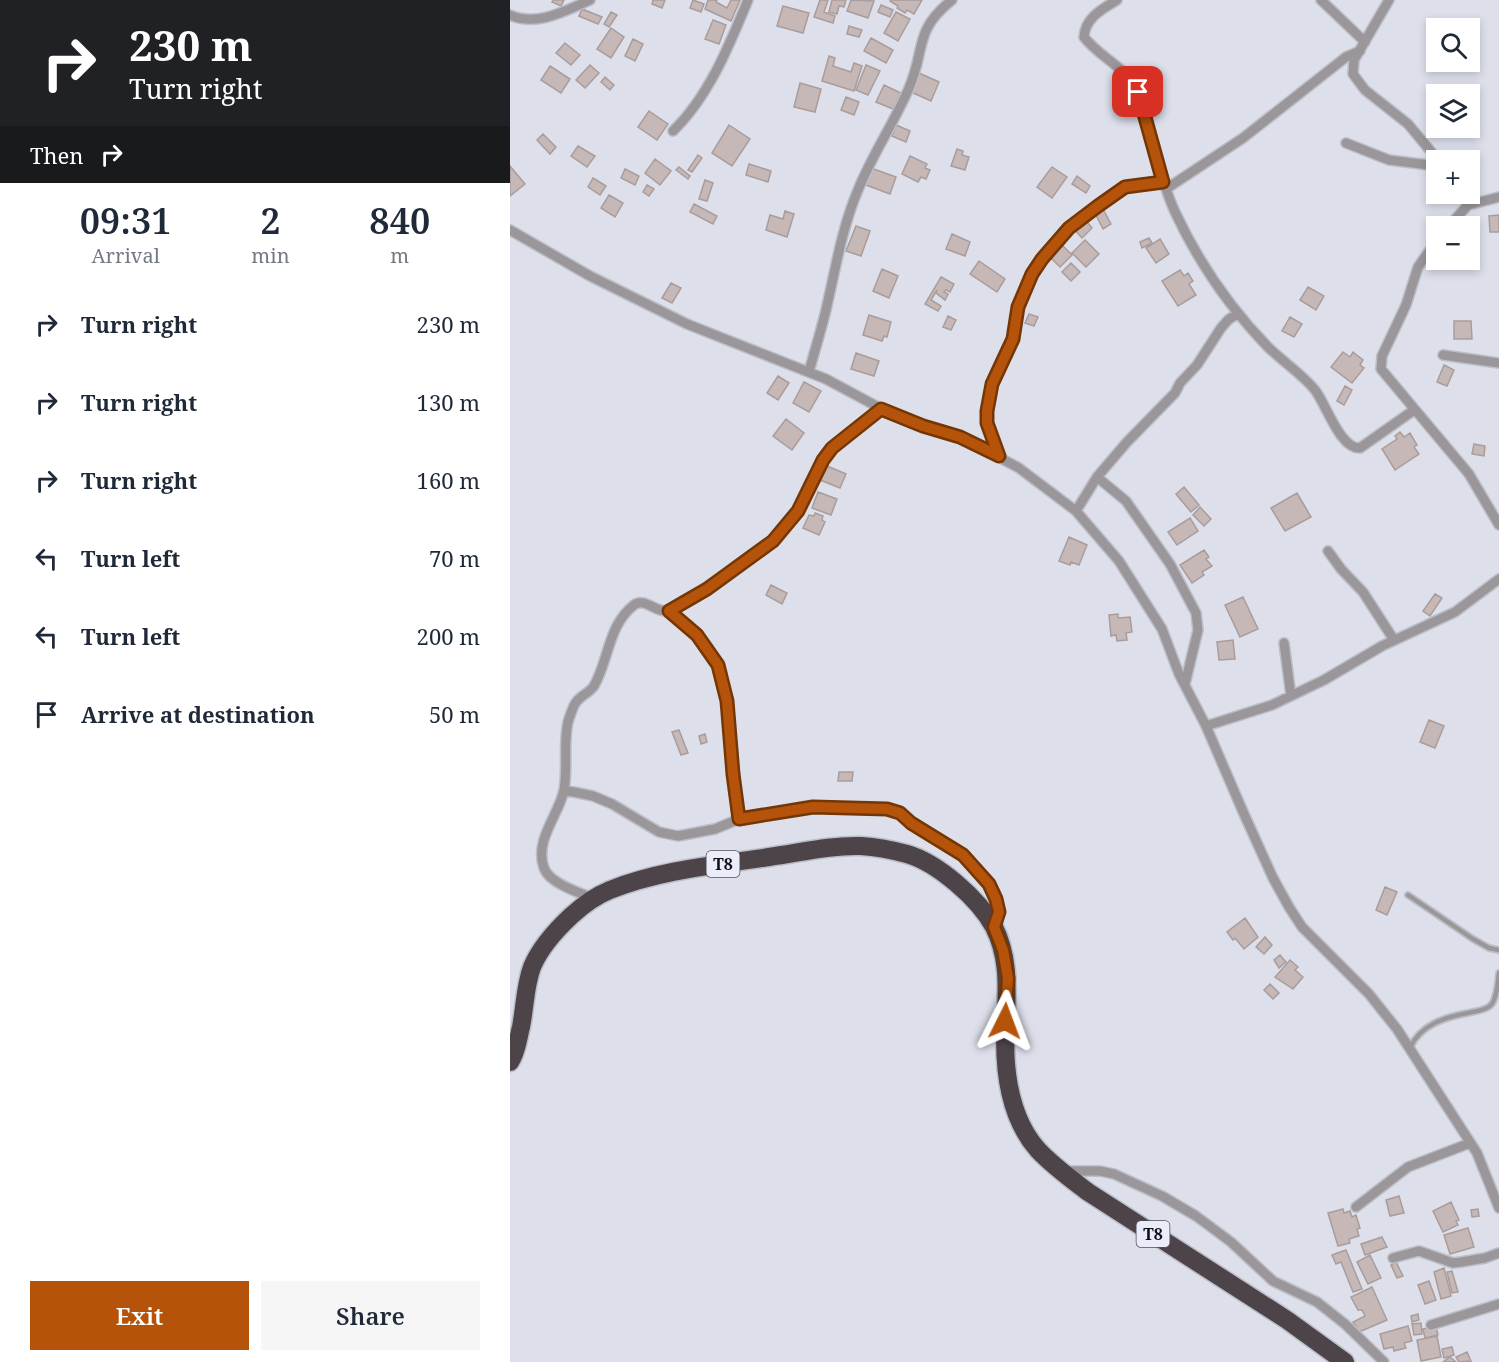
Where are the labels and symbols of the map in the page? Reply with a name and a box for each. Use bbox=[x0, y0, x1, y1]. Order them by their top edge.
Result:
pin bbox=[1112, 66, 1163, 117]
road number: T8 bbox=[706, 851, 740, 877]
position arrow bbox=[973, 989, 1037, 1053]
road number: T8 bbox=[1136, 1221, 1170, 1247]

